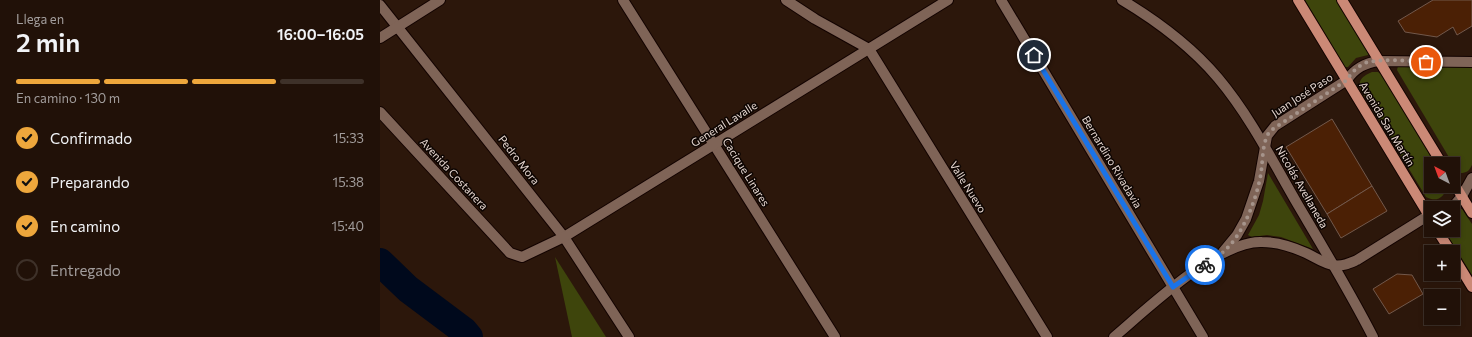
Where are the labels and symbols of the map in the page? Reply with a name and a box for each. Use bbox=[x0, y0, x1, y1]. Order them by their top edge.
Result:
pin bbox=[1017, 38, 1051, 72]
pin bbox=[1409, 45, 1443, 79]
street label: Juan José Paso bbox=[1269, 70, 1336, 120]
street label: Avenida San Martín bbox=[1357, 79, 1418, 168]
street label: General Lavalle bbox=[688, 98, 759, 149]
street label: Bernardino Rivadavia bbox=[1080, 113, 1145, 210]
street label: Pedro Mora bbox=[496, 132, 543, 187]
street label: Avenida Costanera bbox=[418, 135, 491, 212]
street label: Cacique Linares bbox=[720, 135, 773, 208]
street label: Nicolás Avellaneda bbox=[1274, 143, 1331, 230]
north arrow bbox=[1424, 157, 1460, 193]
street label: Valle Nuevo bbox=[947, 159, 990, 215]
courier bbox=[1185, 245, 1225, 285]

